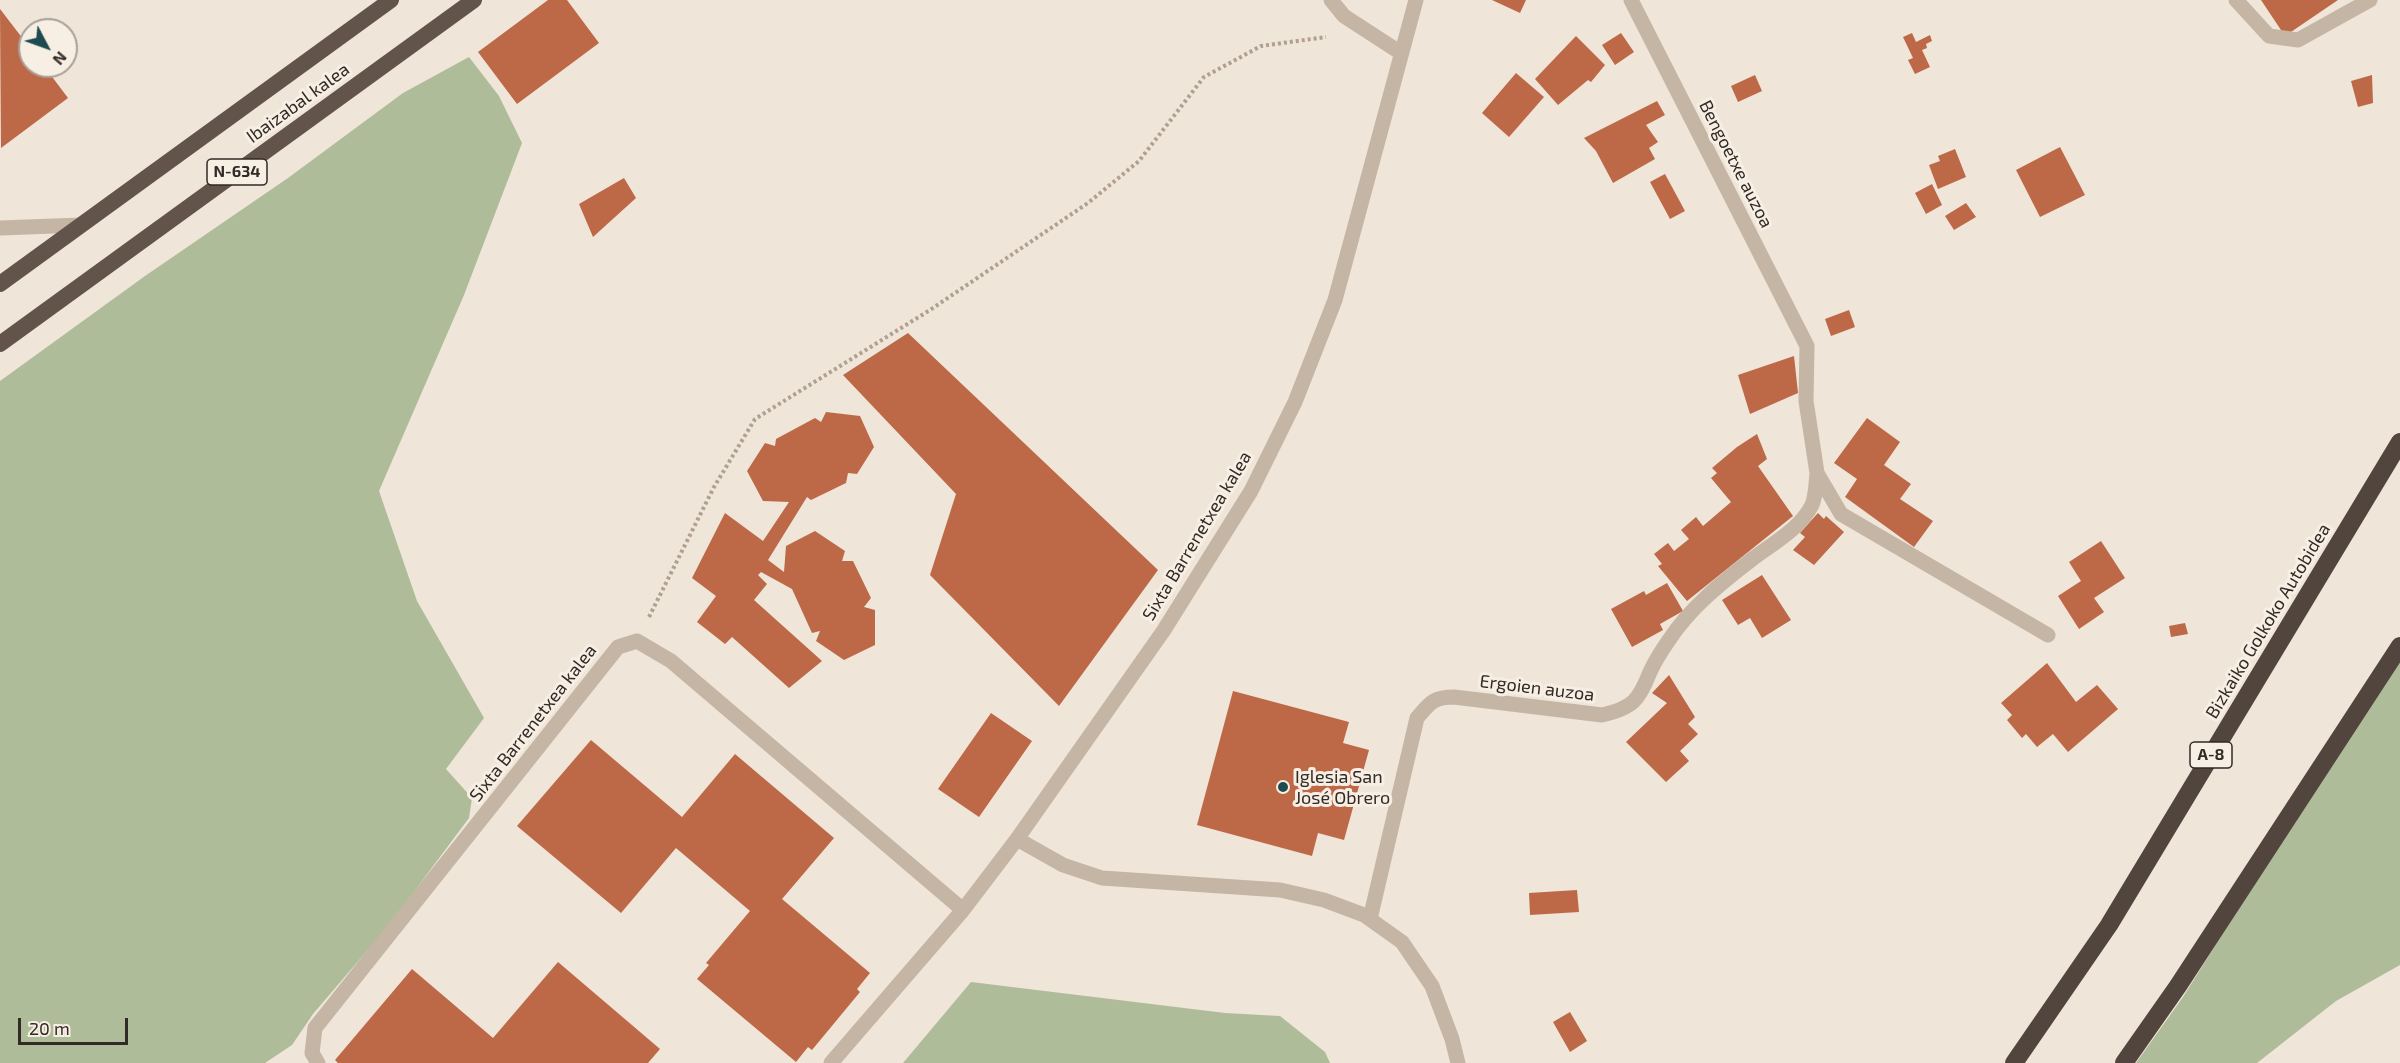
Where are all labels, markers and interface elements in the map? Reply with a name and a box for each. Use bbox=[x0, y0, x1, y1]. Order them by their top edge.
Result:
north arrow bbox=[18, 18, 78, 78]
text: N bbox=[49, 48, 71, 69]
street label: Ibaizabal kalea bbox=[242, 58, 354, 148]
street label: Bengoetxe auzoa bbox=[1695, 97, 1777, 231]
road number: N-634 bbox=[207, 159, 267, 185]
street label: Sixta Barrenetxea kalea bbox=[1138, 447, 1256, 625]
street label: Bizkaiko Golkoko Autobidea bbox=[2201, 520, 2335, 722]
street label: Sixta Barrenetxea kalea bbox=[465, 640, 601, 806]
street label: Ergoien auzoa bbox=[1478, 670, 1596, 706]
road number: A-8 bbox=[2190, 742, 2232, 768]
place label: Iglesia San José Obrero bbox=[1295, 766, 1390, 808]
marker: Iglesia San José Obrero bbox=[1276, 780, 1290, 794]
scale bar bbox=[21, 1006, 130, 1044]
text: 20 m bbox=[29, 1017, 70, 1039]

